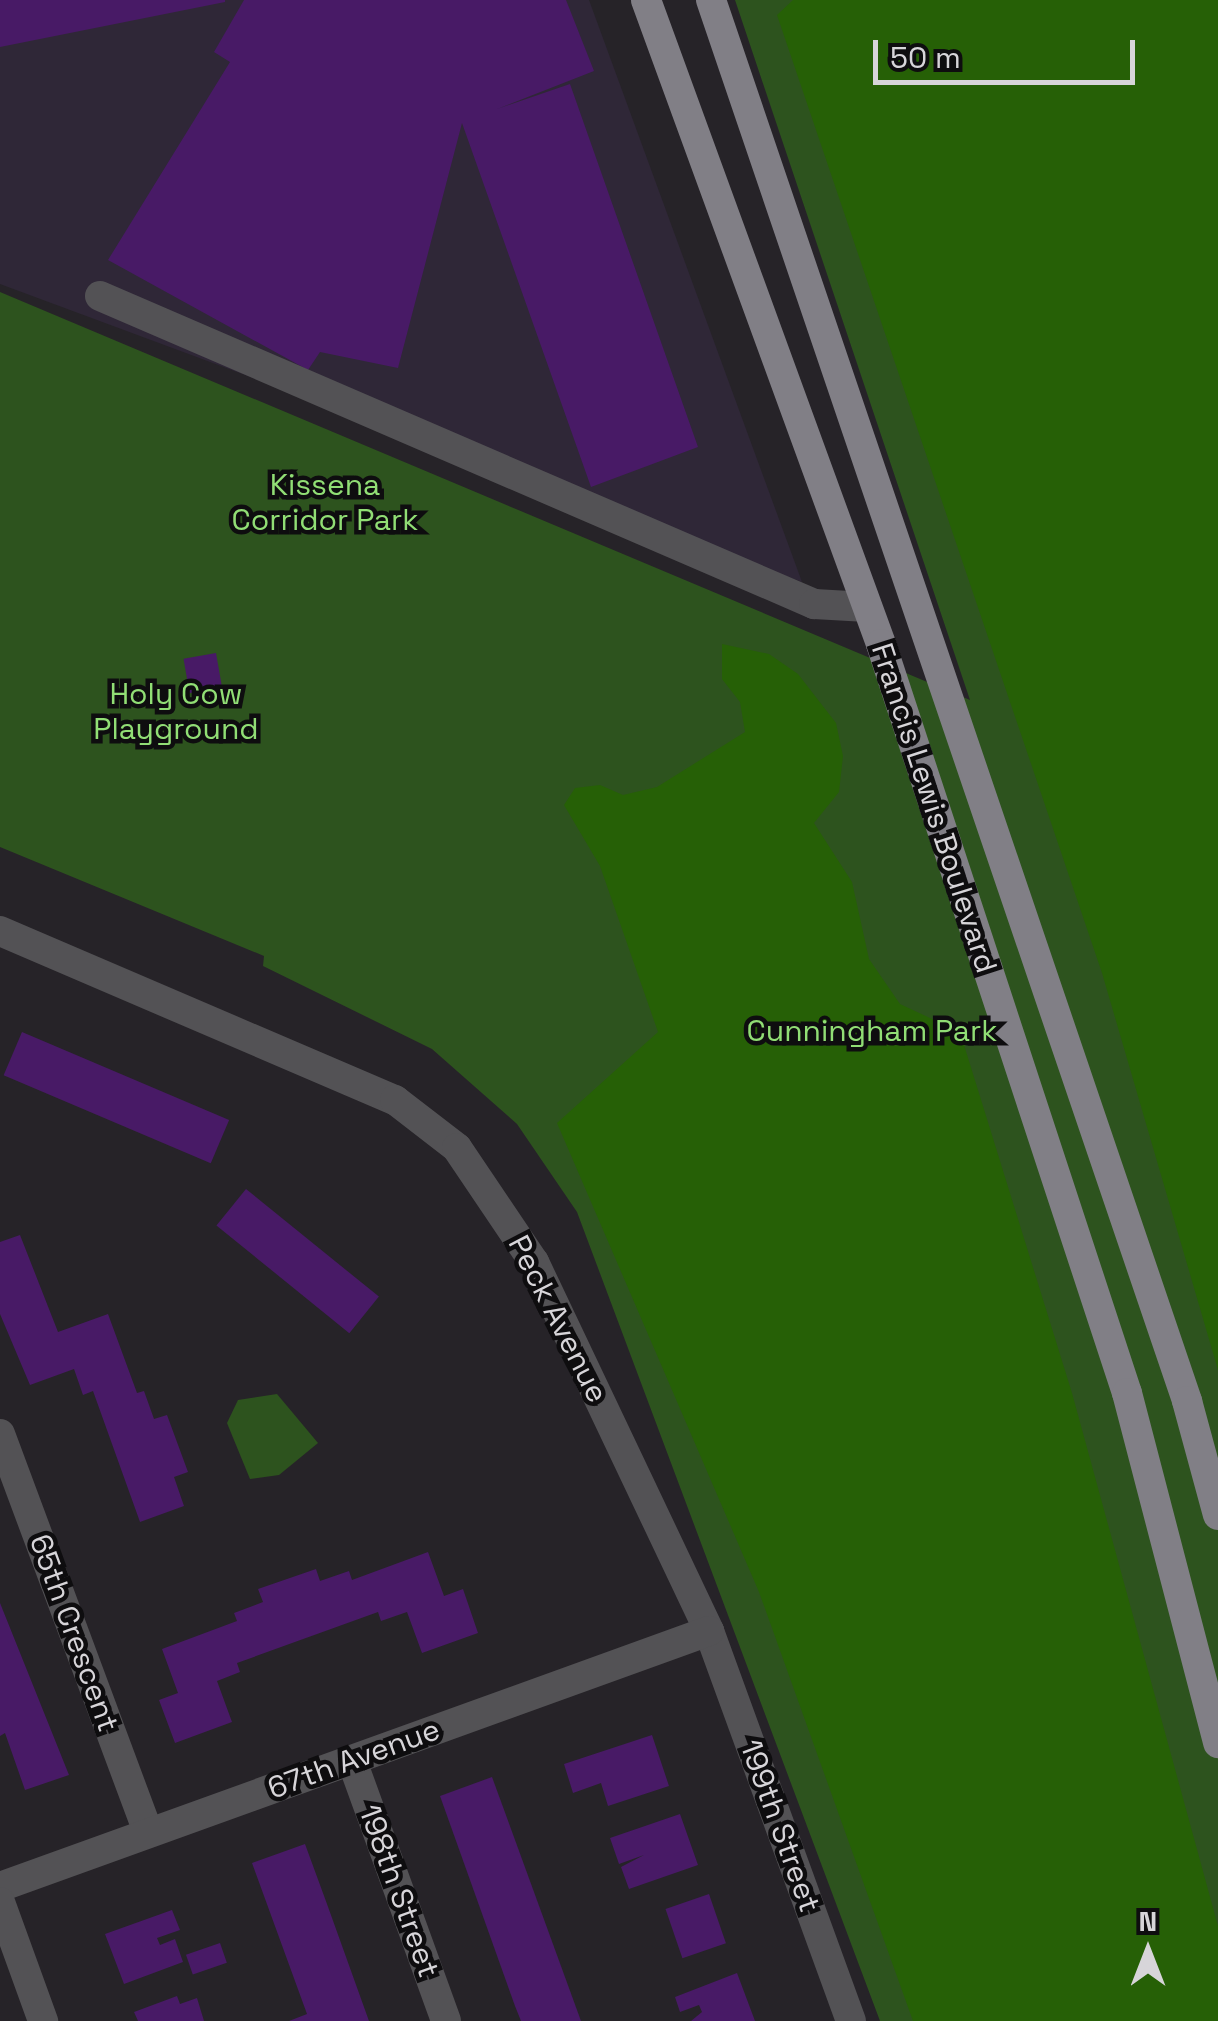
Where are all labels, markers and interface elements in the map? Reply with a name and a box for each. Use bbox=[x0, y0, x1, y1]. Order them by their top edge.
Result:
scale bar bbox=[878, 20, 1140, 82]
text: 50 m bbox=[890, 38, 961, 77]
park label: Kissena Corridor Park bbox=[231, 467, 419, 538]
street label: Francis Lewis Boulevard bbox=[864, 639, 1004, 977]
park label: Holy Cow Playground bbox=[93, 676, 259, 746]
park label: Cunningham Park bbox=[747, 1013, 997, 1049]
street label: Peck Avenue bbox=[500, 1229, 616, 1409]
street label: 65th Crescent bbox=[22, 1529, 126, 1737]
street label: 67th Avenue bbox=[263, 1711, 445, 1807]
street label: 199th Street bbox=[732, 1735, 828, 1917]
street label: 198th Street bbox=[351, 1800, 447, 1982]
north arrow bbox=[1098, 1901, 1198, 2001]
text: N bbox=[1139, 1903, 1157, 1939]

